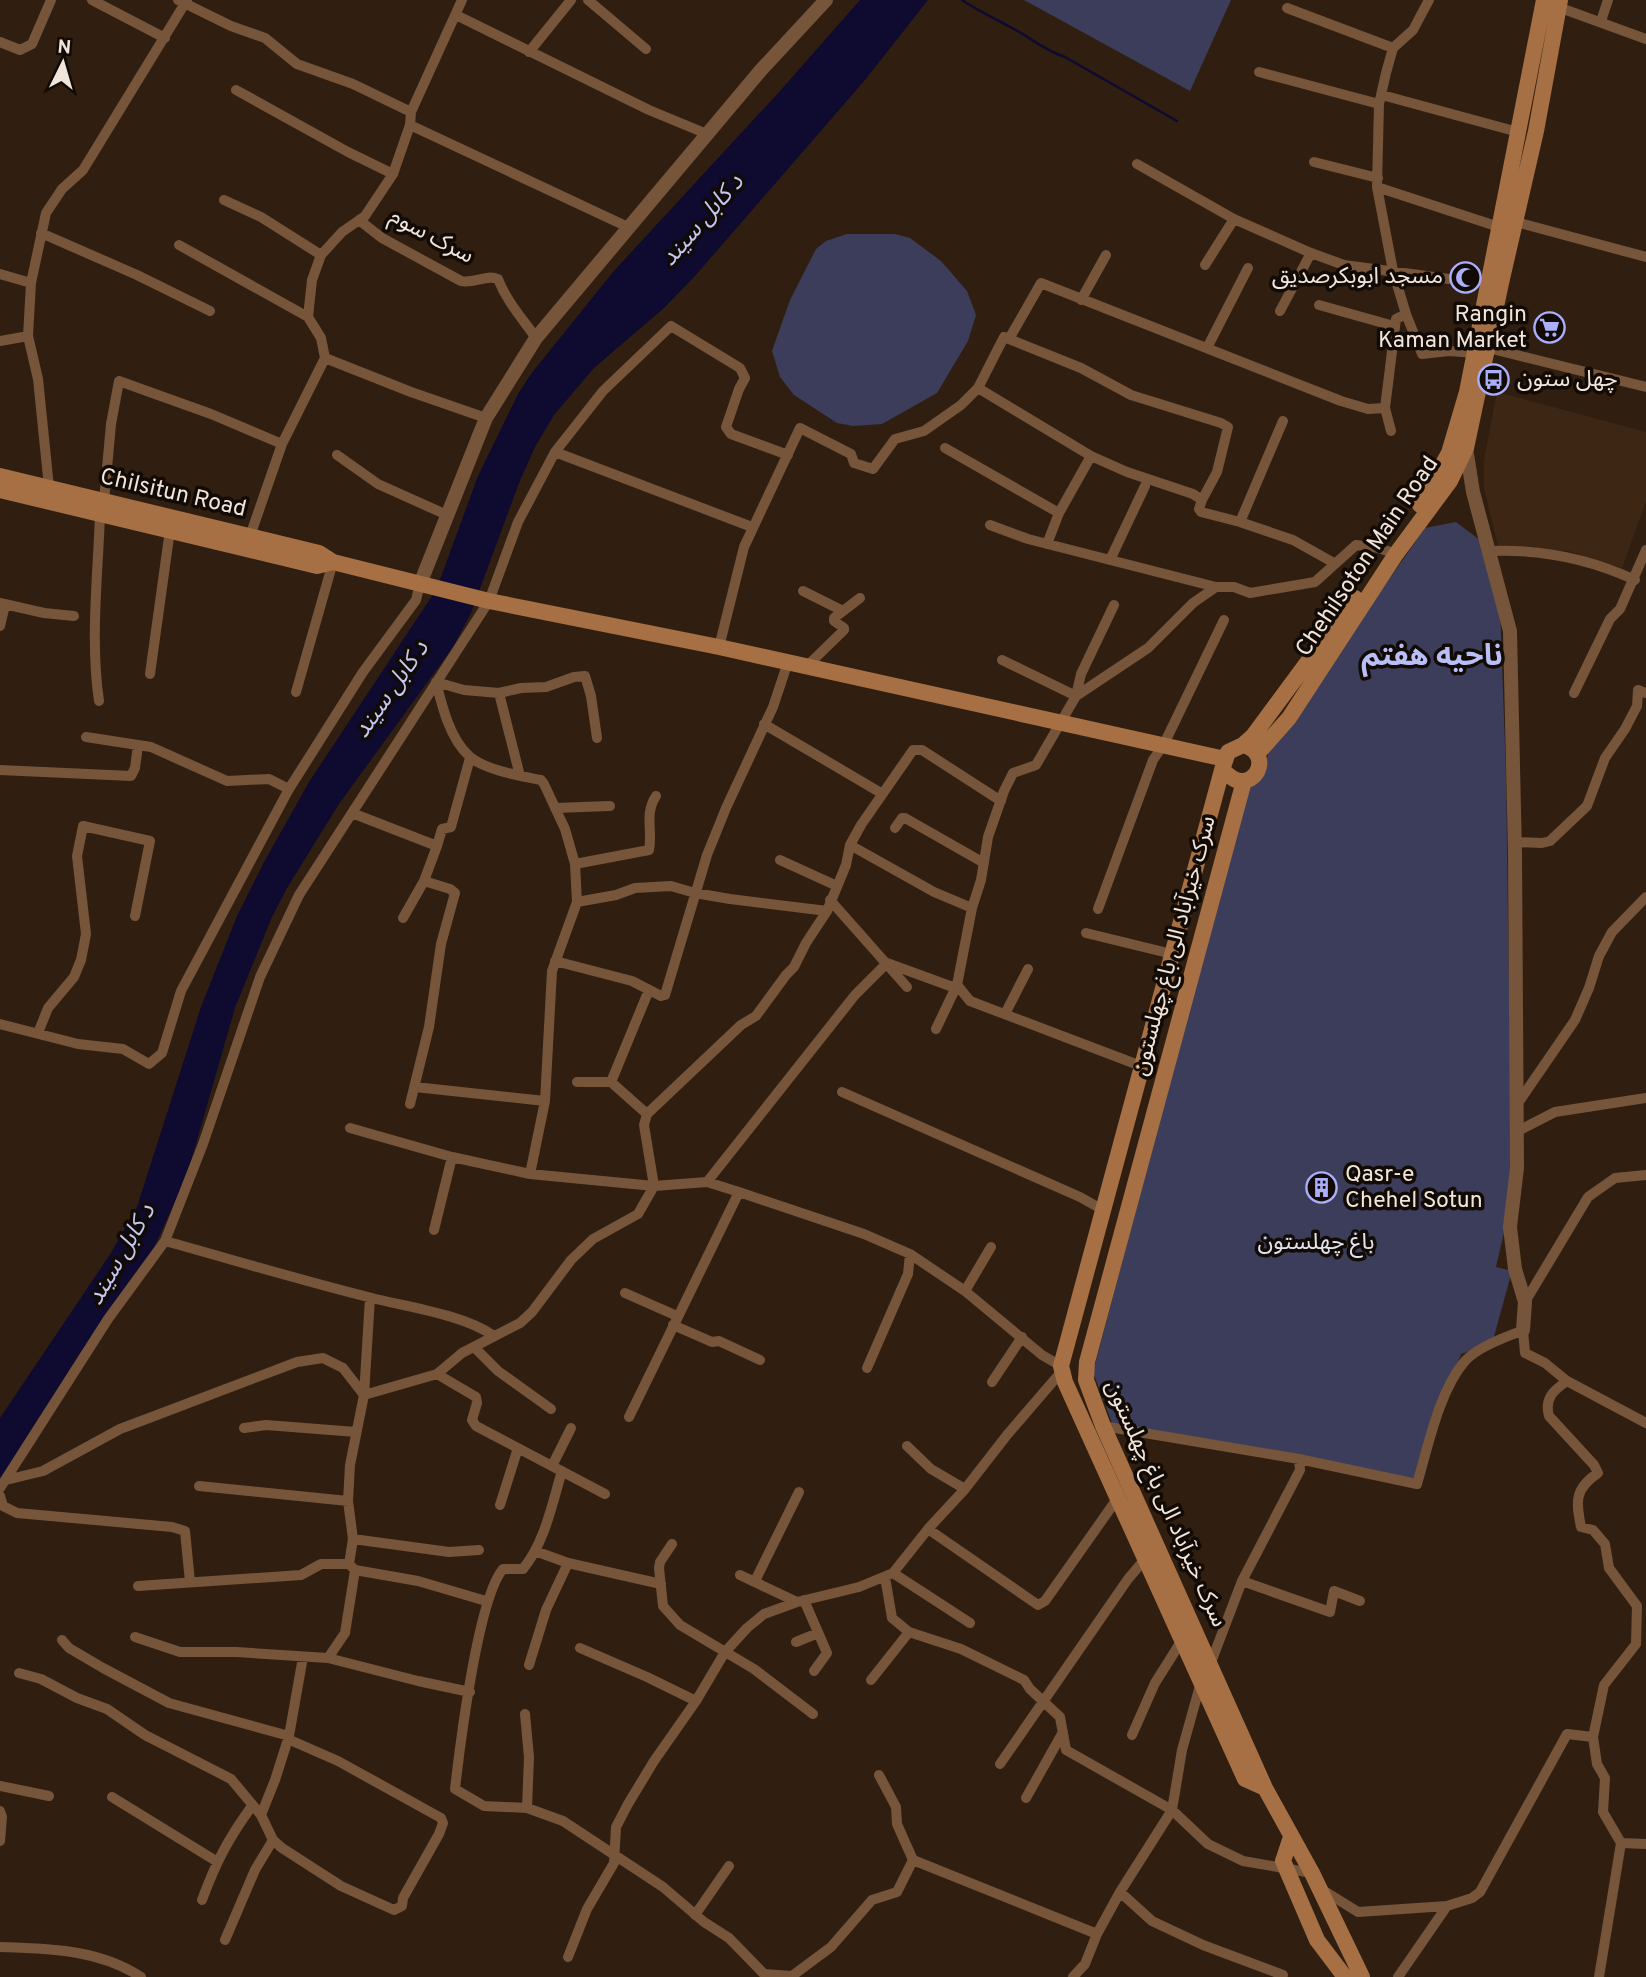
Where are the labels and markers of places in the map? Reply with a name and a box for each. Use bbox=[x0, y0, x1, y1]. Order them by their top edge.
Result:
mosque icon: مسجد ابوبکرصدیق bbox=[1449, 260, 1483, 294]
place label: مسجد ابوبکرصدیق bbox=[1272, 263, 1443, 292]
place label: Rangin Kaman Market bbox=[1378, 301, 1527, 356]
supermarket icon: Rangin Kaman Market bbox=[1533, 311, 1567, 345]
bus stop icon: چهل ستون bbox=[1477, 363, 1511, 397]
place label: چهل ستون bbox=[1517, 366, 1618, 395]
place label: Qasr-e Chehel Sotun bbox=[1345, 1161, 1483, 1216]
building icon: Qasr-e Chehel Sotun bbox=[1305, 1171, 1339, 1205]

